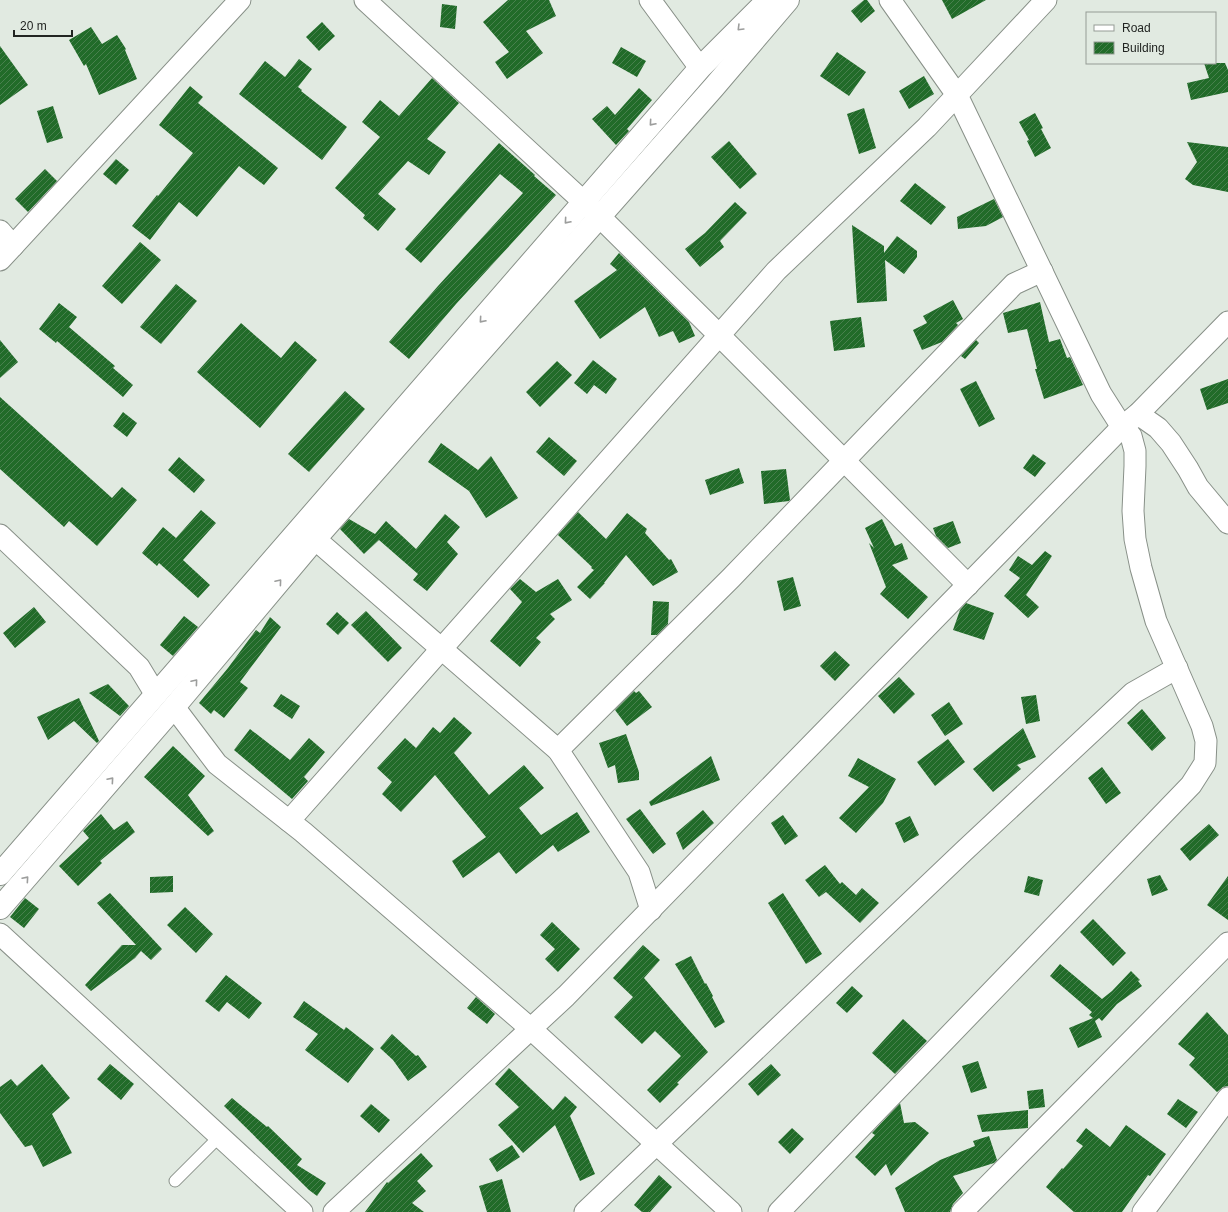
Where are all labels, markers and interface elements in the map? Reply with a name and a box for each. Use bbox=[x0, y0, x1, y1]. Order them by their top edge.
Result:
scale bar bbox=[14, 12, 72, 38]
legend bbox=[1086, 12, 1216, 64]
text: 20 m bbox=[20, 19, 47, 33]
text: Road bbox=[1122, 21, 1151, 35]
one-way arrow bbox=[737, 23, 745, 31]
text: Building bbox=[1122, 41, 1165, 55]
one-way arrow bbox=[649, 118, 657, 126]
one-way arrow bbox=[564, 217, 571, 224]
one-way arrow bbox=[479, 315, 486, 322]
one-way arrow bbox=[275, 580, 282, 587]
one-way arrow bbox=[191, 679, 198, 686]
one-way arrow bbox=[106, 778, 113, 785]
one-way arrow bbox=[21, 876, 28, 883]

